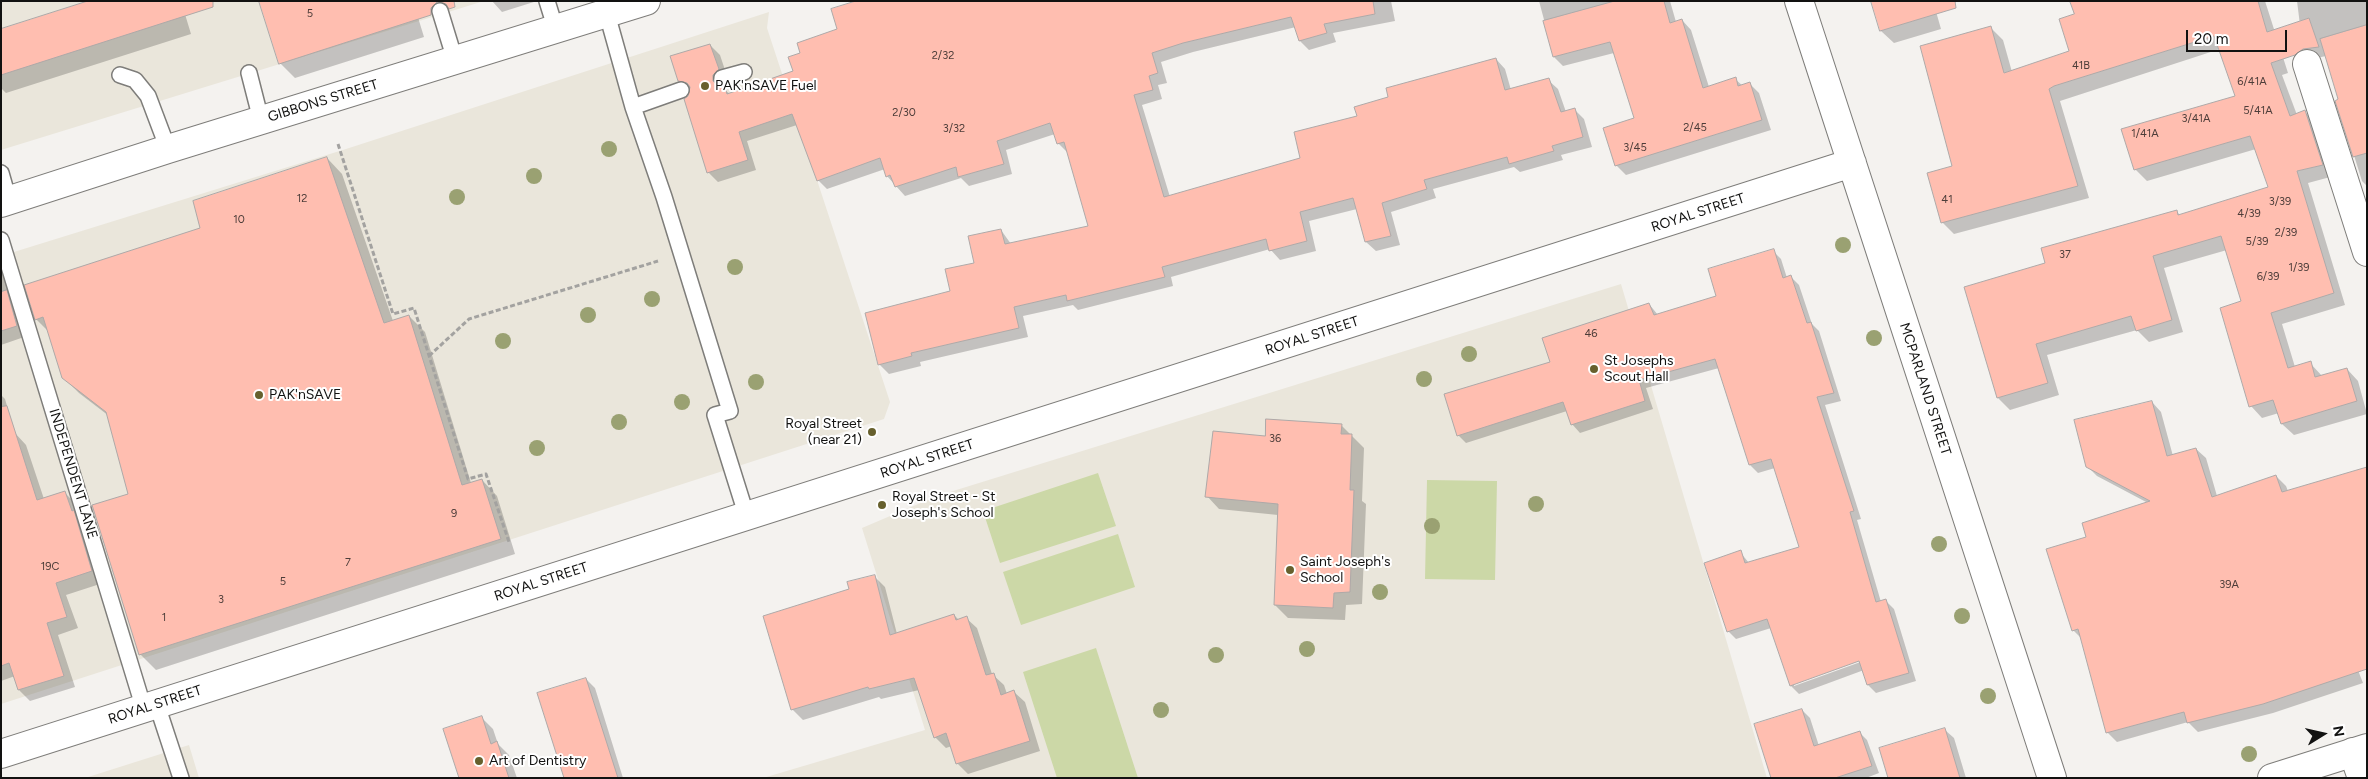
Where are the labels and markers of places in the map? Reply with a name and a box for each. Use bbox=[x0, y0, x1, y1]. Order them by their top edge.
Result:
place label: PAK'nSAVE Fuel bbox=[715, 78, 817, 94]
marker: PAK'nSAVE Fuel bbox=[699, 80, 711, 92]
place label: St Josephs Scout Hall bbox=[1604, 353, 1673, 386]
marker: St Josephs Scout Hall bbox=[1588, 363, 1600, 375]
place label: PAK'nSAVE bbox=[269, 387, 341, 403]
marker: PAK'nSAVE bbox=[253, 389, 265, 401]
place label: Royal Street (near 21) bbox=[785, 416, 862, 448]
marker: Royal Street (near 21) bbox=[866, 426, 878, 438]
place label: Royal Street - St Joseph's School bbox=[892, 489, 995, 522]
marker: Royal Street - St Joseph's School bbox=[876, 499, 888, 511]
place label: Saint Joseph's School bbox=[1300, 554, 1390, 586]
marker: Saint Joseph's School bbox=[1284, 564, 1296, 576]
place label: Art of Dentistry bbox=[489, 753, 586, 769]
marker: Art of Dentistry bbox=[473, 755, 485, 767]

